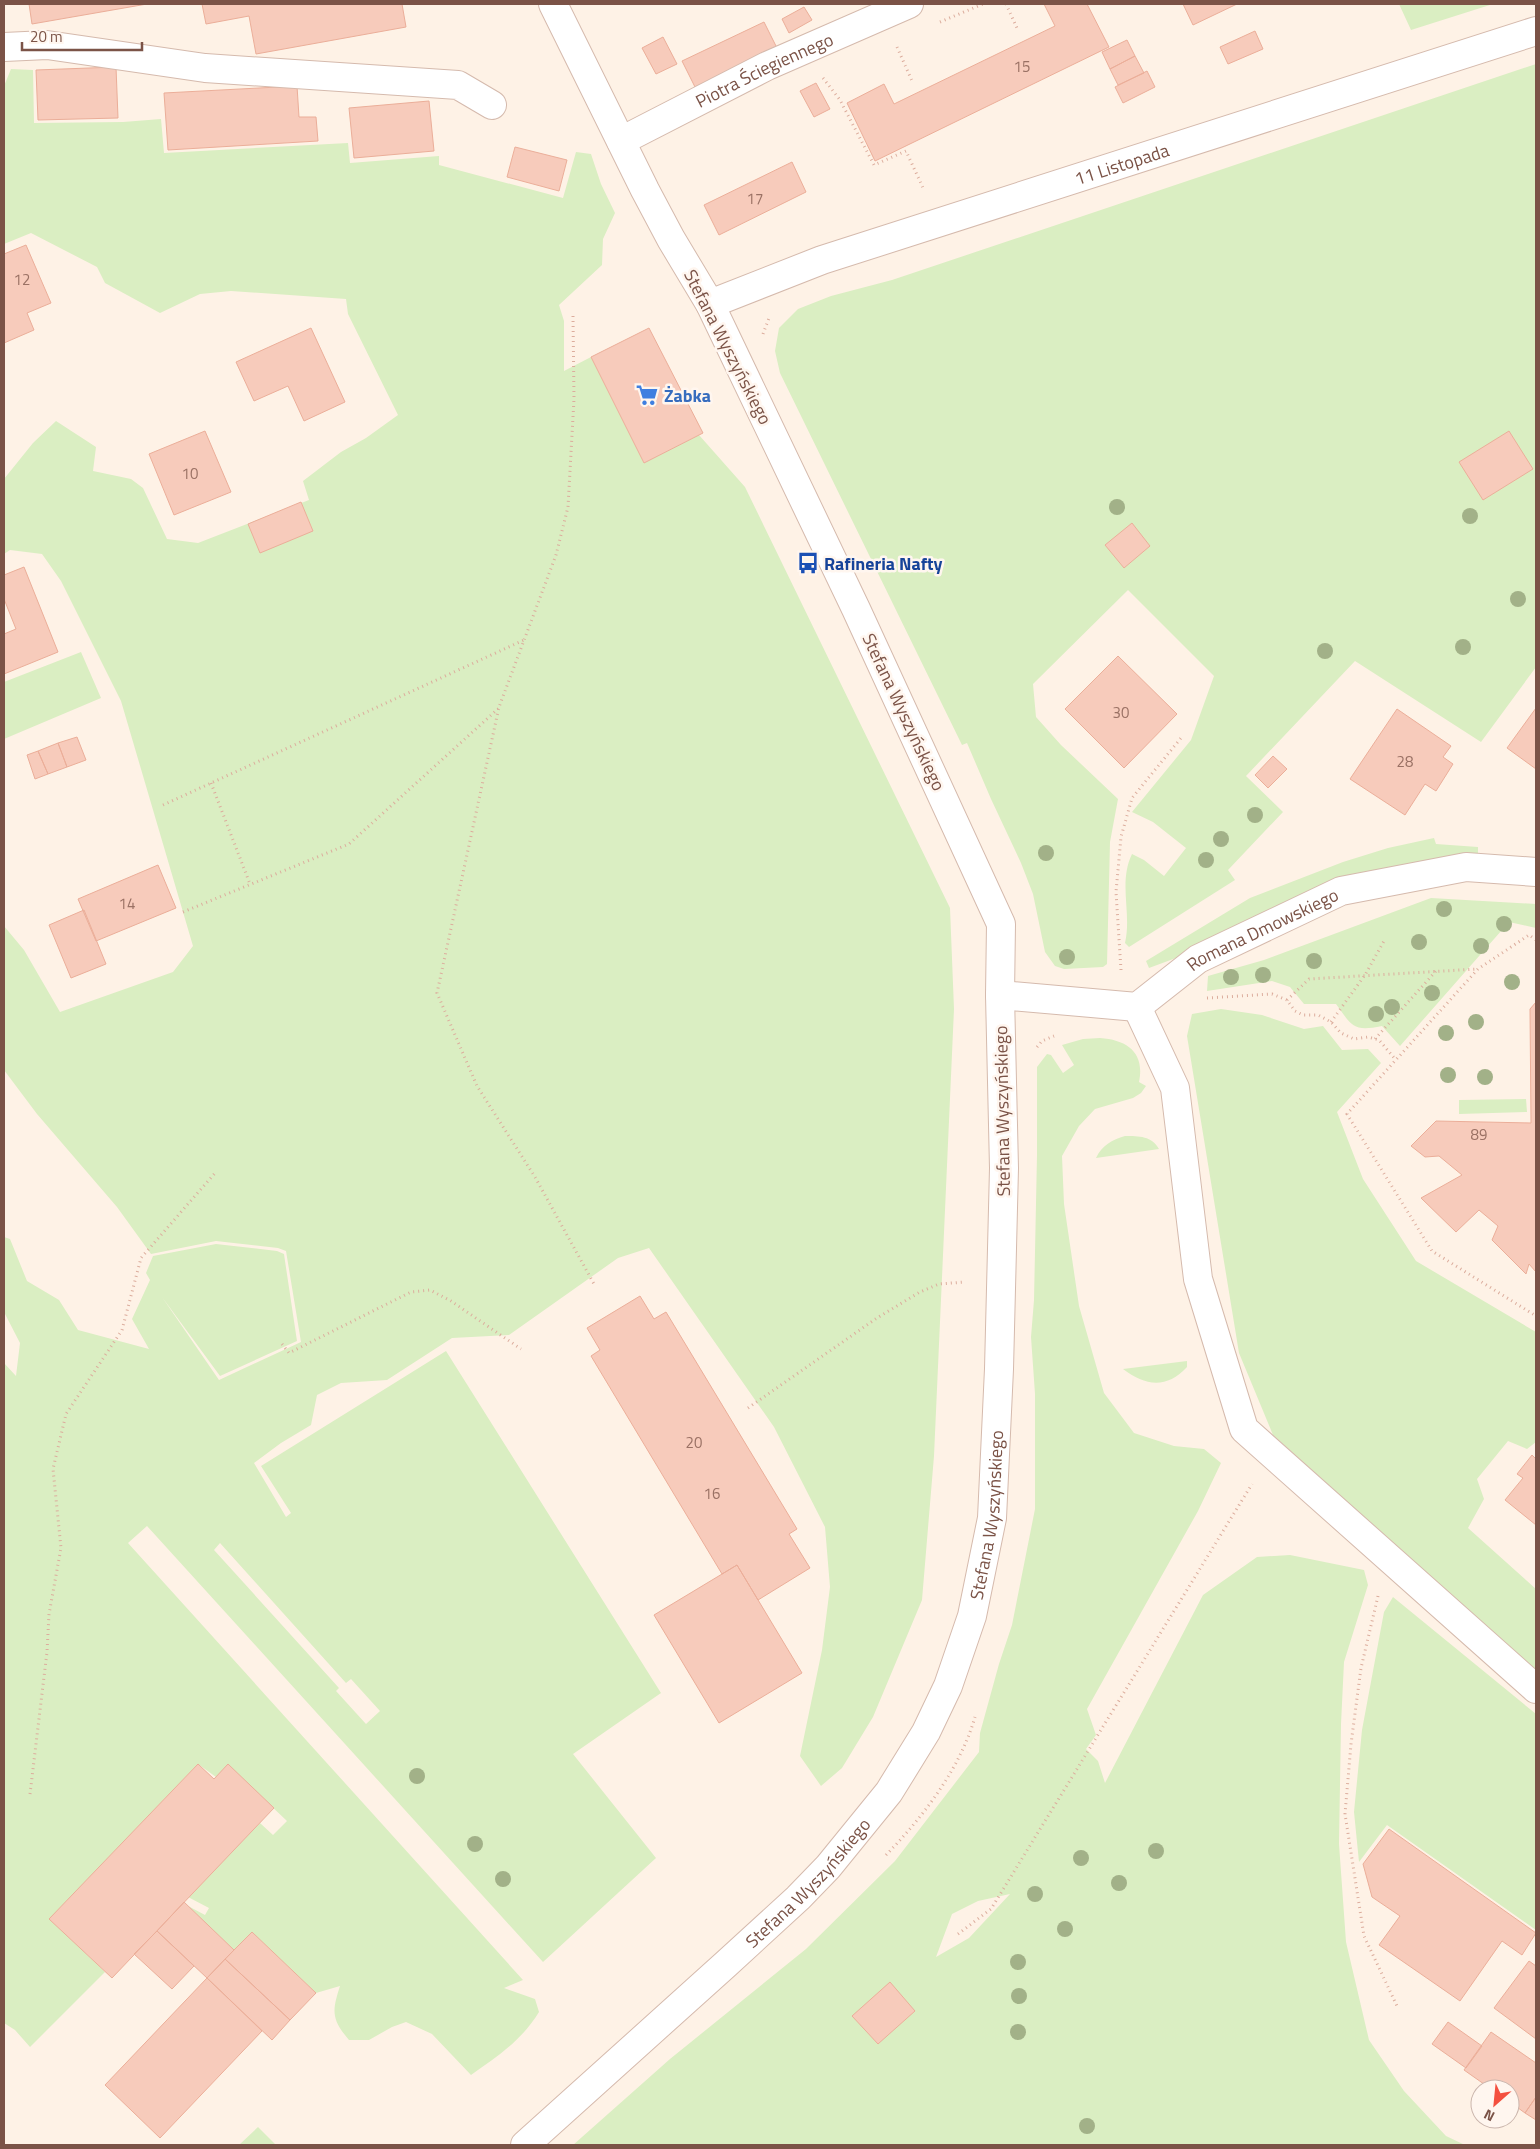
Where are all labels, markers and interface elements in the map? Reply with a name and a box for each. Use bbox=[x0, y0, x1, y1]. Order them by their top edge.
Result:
scale bar bbox=[22, 20, 142, 52]
text: 20 m bbox=[30, 25, 63, 48]
street label: Piotra Ściegiennego bbox=[691, 25, 837, 114]
house number: 15 bbox=[1014, 55, 1030, 78]
street label: 11 Listopada bbox=[1071, 136, 1172, 192]
house number: 17 bbox=[747, 187, 763, 210]
street label: Stefana Wyszyńskiego bbox=[677, 265, 779, 429]
house number: 12 bbox=[14, 268, 30, 291]
supermarket icon: Żabka bbox=[634, 382, 660, 408]
place label: Żabka bbox=[664, 382, 711, 409]
house number: 10 bbox=[182, 462, 198, 485]
bus stop icon: Rafineria Nafty bbox=[795, 550, 821, 576]
place label: Rafineria Nafty bbox=[824, 550, 943, 577]
street label: Stefana Wyszyńskiego bbox=[856, 629, 952, 795]
house number: 30 bbox=[1113, 701, 1129, 724]
house number: 28 bbox=[1397, 750, 1413, 773]
street label: Romana Dmowskiego bbox=[1180, 881, 1343, 977]
house number: 14 bbox=[119, 892, 135, 915]
street label: Stefana Wyszyńskiego bbox=[987, 1025, 1017, 1197]
house number: 89 bbox=[1471, 1123, 1487, 1146]
street label: Stefana Wyszyńskiego bbox=[962, 1429, 1010, 1602]
house number: 20 bbox=[686, 1431, 702, 1454]
house number: 16 bbox=[704, 1482, 720, 1505]
street label: Stefana Wyszyńskiego bbox=[739, 1812, 876, 1954]
north arrow bbox=[1470, 2079, 1520, 2129]
text: N bbox=[1480, 2104, 1498, 2128]

